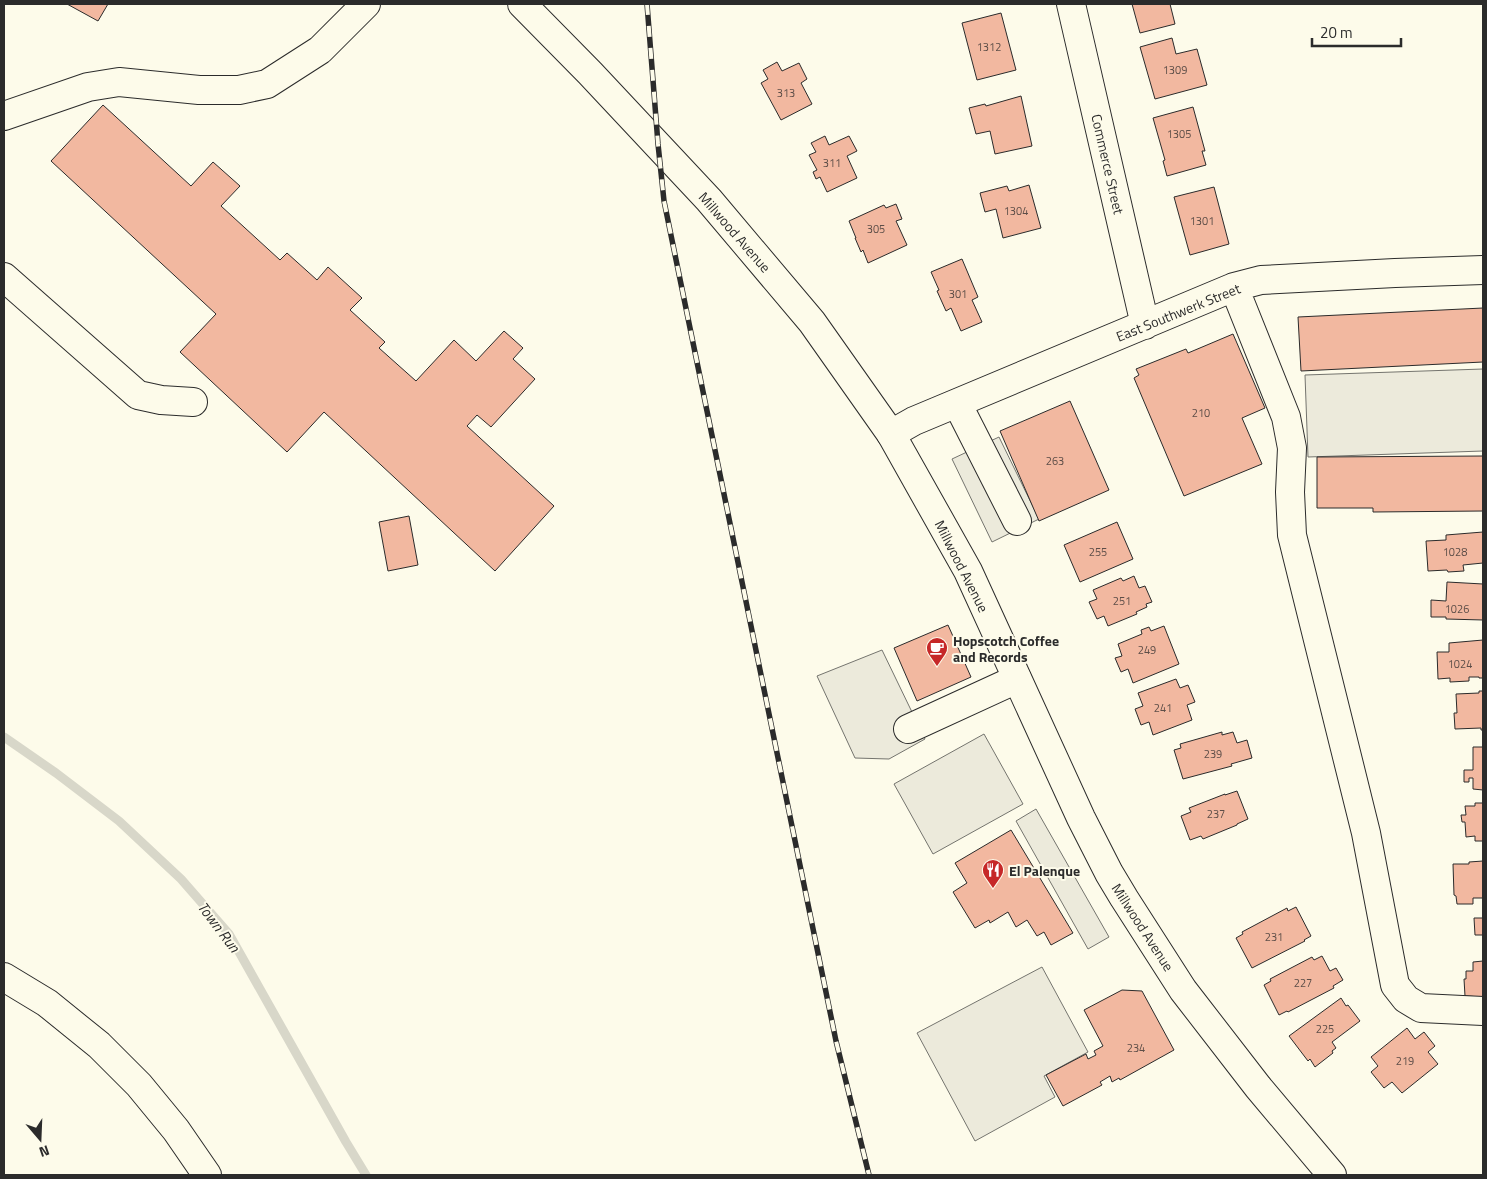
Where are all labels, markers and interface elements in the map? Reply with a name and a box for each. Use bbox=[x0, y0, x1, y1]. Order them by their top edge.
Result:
scale bar bbox=[1312, 15, 1401, 47]
text: 20 m bbox=[1320, 21, 1353, 44]
house number: 1312 bbox=[977, 39, 1001, 55]
house number: 1309 bbox=[1163, 62, 1187, 78]
house number: 313 bbox=[777, 85, 795, 101]
street label: Commerce Street bbox=[1086, 112, 1130, 216]
house number: 1305 bbox=[1167, 126, 1191, 142]
house number: 311 bbox=[823, 155, 841, 171]
street label: Millwood Avenue bbox=[694, 187, 776, 277]
house number: 1304 bbox=[1004, 203, 1028, 219]
house number: 1301 bbox=[1190, 213, 1214, 229]
house number: 305 bbox=[867, 221, 885, 237]
street label: East Southwerk Street bbox=[1113, 277, 1243, 347]
house number: 301 bbox=[949, 286, 967, 302]
house number: 210 bbox=[1192, 405, 1210, 421]
house number: 263 bbox=[1046, 453, 1064, 469]
street label: Millwood Avenue bbox=[930, 516, 994, 616]
house number: 255 bbox=[1089, 544, 1107, 560]
house number: 1028 bbox=[1443, 544, 1467, 560]
house number: 251 bbox=[1113, 593, 1131, 609]
house number: 1026 bbox=[1445, 601, 1469, 617]
place label: Hopscotch Coffee and Records bbox=[953, 630, 1059, 667]
cafe icon: Hopscotch Coffee and Records bbox=[925, 636, 949, 667]
house number: 249 bbox=[1138, 642, 1156, 658]
house number: 1024 bbox=[1448, 656, 1472, 672]
house number: 241 bbox=[1154, 700, 1172, 716]
house number: 239 bbox=[1204, 746, 1222, 762]
house number: 237 bbox=[1207, 806, 1225, 822]
restaurant icon: El Palenque bbox=[981, 858, 1005, 889]
place label: El Palenque bbox=[1009, 860, 1080, 881]
street label: Millwood Avenue bbox=[1107, 879, 1179, 975]
water label: Town Run bbox=[192, 897, 246, 958]
house number: 231 bbox=[1265, 929, 1283, 945]
house number: 227 bbox=[1294, 975, 1312, 991]
house number: 225 bbox=[1316, 1021, 1334, 1037]
house number: 234 bbox=[1127, 1040, 1145, 1056]
house number: 219 bbox=[1396, 1053, 1414, 1069]
north arrow bbox=[15, 1114, 65, 1164]
text: N bbox=[36, 1140, 52, 1163]

